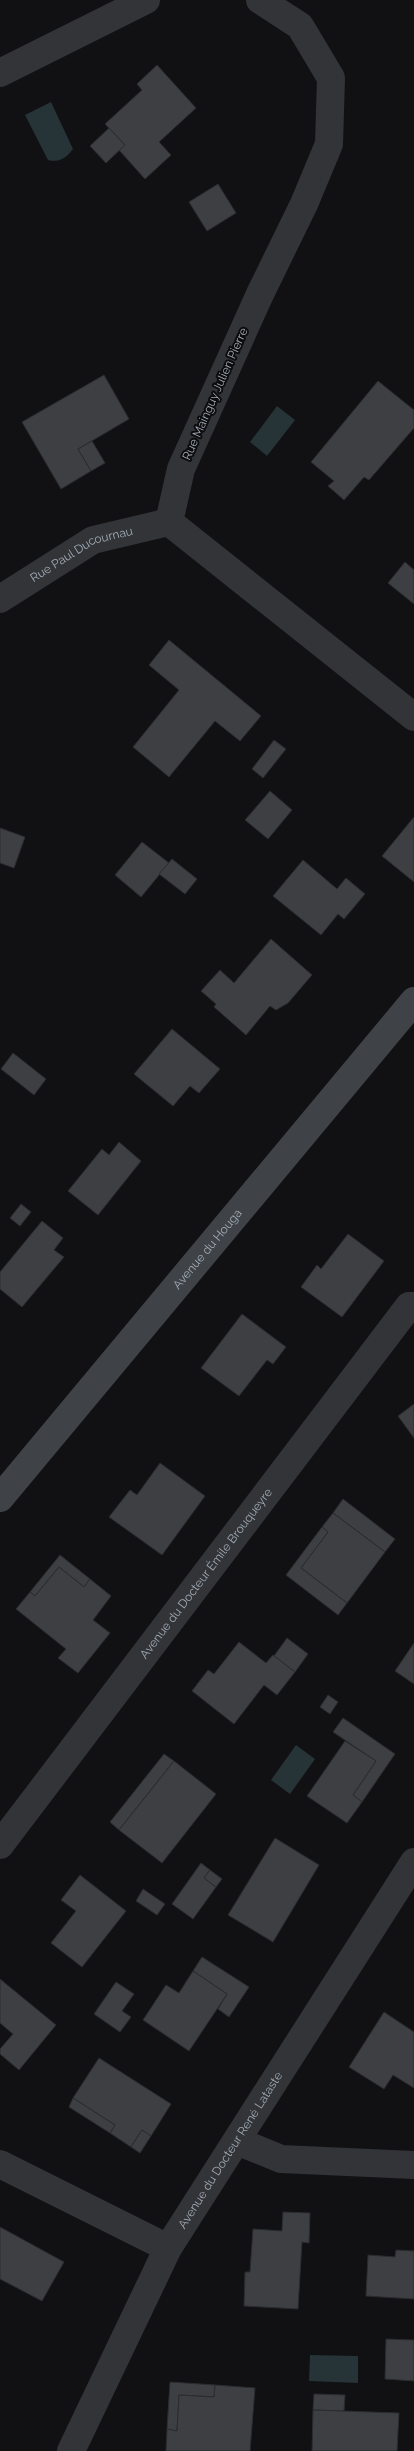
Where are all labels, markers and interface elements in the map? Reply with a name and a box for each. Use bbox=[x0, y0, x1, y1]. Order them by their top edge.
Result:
street label: Rue Mainguy Julien Pierre bbox=[179, 326, 251, 462]
street label: Rue Paul Ducournau bbox=[28, 524, 134, 585]
street label: Avenue du Houga bbox=[170, 1206, 245, 1292]
street label: Avenue du Docteur Émile Brouqueyre bbox=[137, 1486, 275, 1661]
street label: Avenue du Docteur René Lataste bbox=[175, 2069, 285, 2231]

